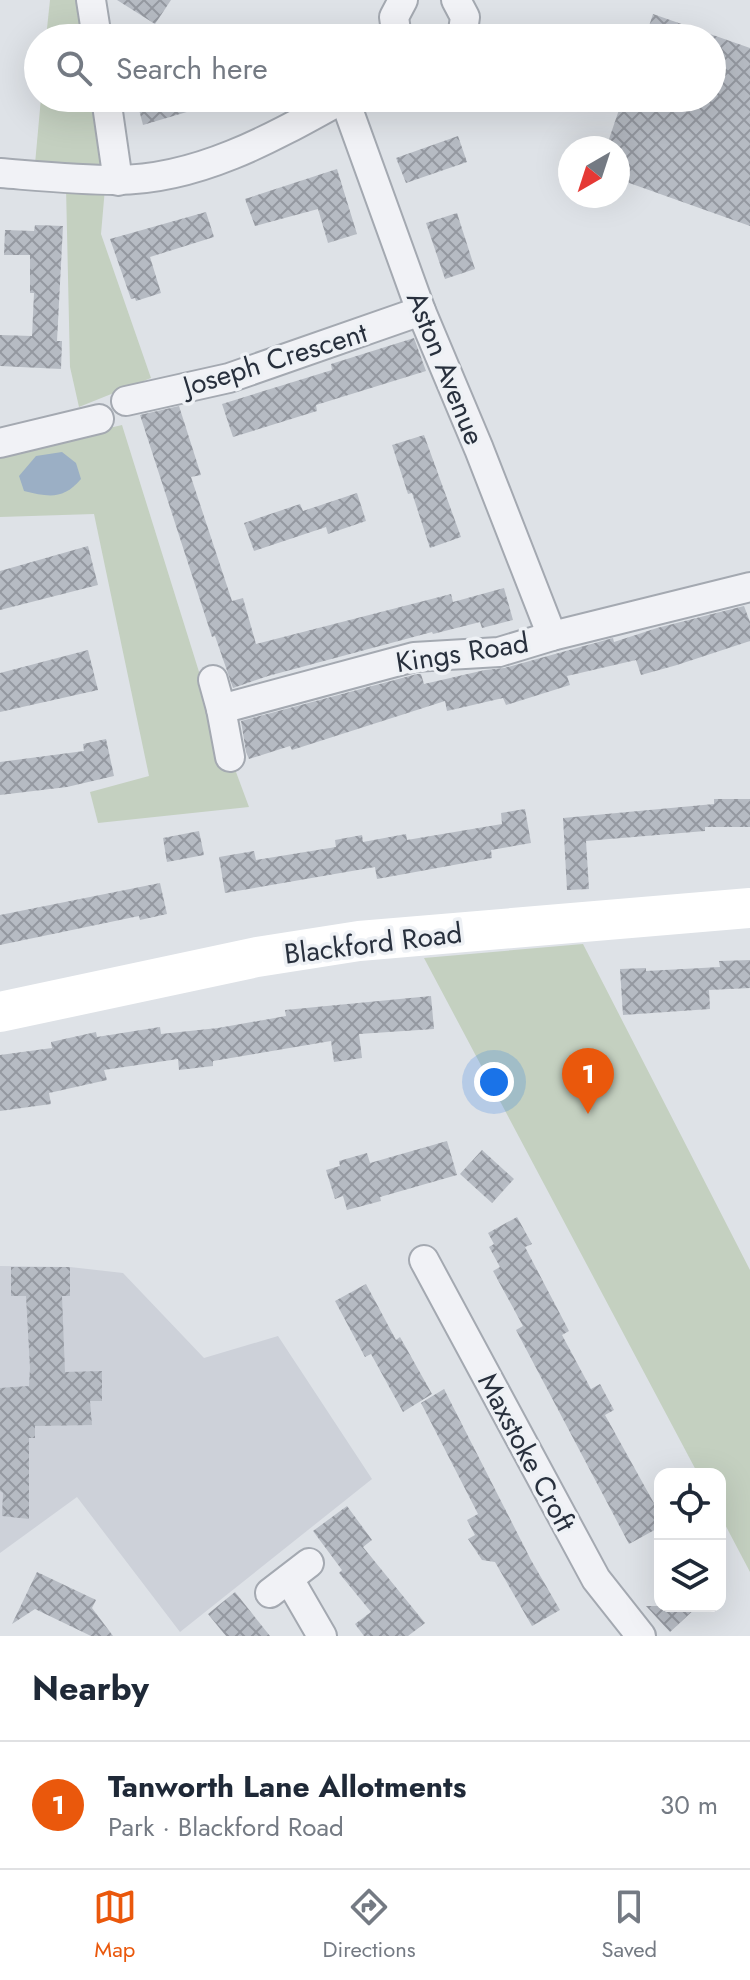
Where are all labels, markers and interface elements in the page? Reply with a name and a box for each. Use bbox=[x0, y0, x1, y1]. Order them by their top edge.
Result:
search box bbox=[24, 24, 726, 112]
icon: search bbox=[52, 46, 96, 90]
text: Search here bbox=[116, 47, 268, 90]
north arrow bbox=[558, 136, 630, 208]
street label: Aston Avenue bbox=[396, 285, 495, 451]
street label: Joseph Crescent bbox=[174, 312, 372, 408]
street label: Kings Road bbox=[393, 622, 531, 683]
street label: Blackford Road bbox=[282, 912, 464, 975]
pin: 1 bbox=[562, 1048, 614, 1114]
your location bbox=[474, 1062, 514, 1102]
street label: Maxstoke Croft bbox=[468, 1366, 586, 1539]
map controls bbox=[654, 1468, 726, 1612]
button: locate bbox=[654, 1468, 726, 1540]
button: layers bbox=[654, 1540, 726, 1612]
text: Nearby bbox=[32, 1664, 149, 1713]
text: Tanworth Lane Allotments bbox=[108, 1765, 466, 1808]
text: 1 bbox=[51, 1786, 65, 1824]
text: 30 m bbox=[660, 1786, 718, 1824]
text: Park · Blackford Road bbox=[108, 1808, 344, 1846]
tab: Map bbox=[93, 1885, 137, 1965]
tab: Directions bbox=[323, 1885, 416, 1965]
tab: Saved bbox=[601, 1885, 657, 1965]

